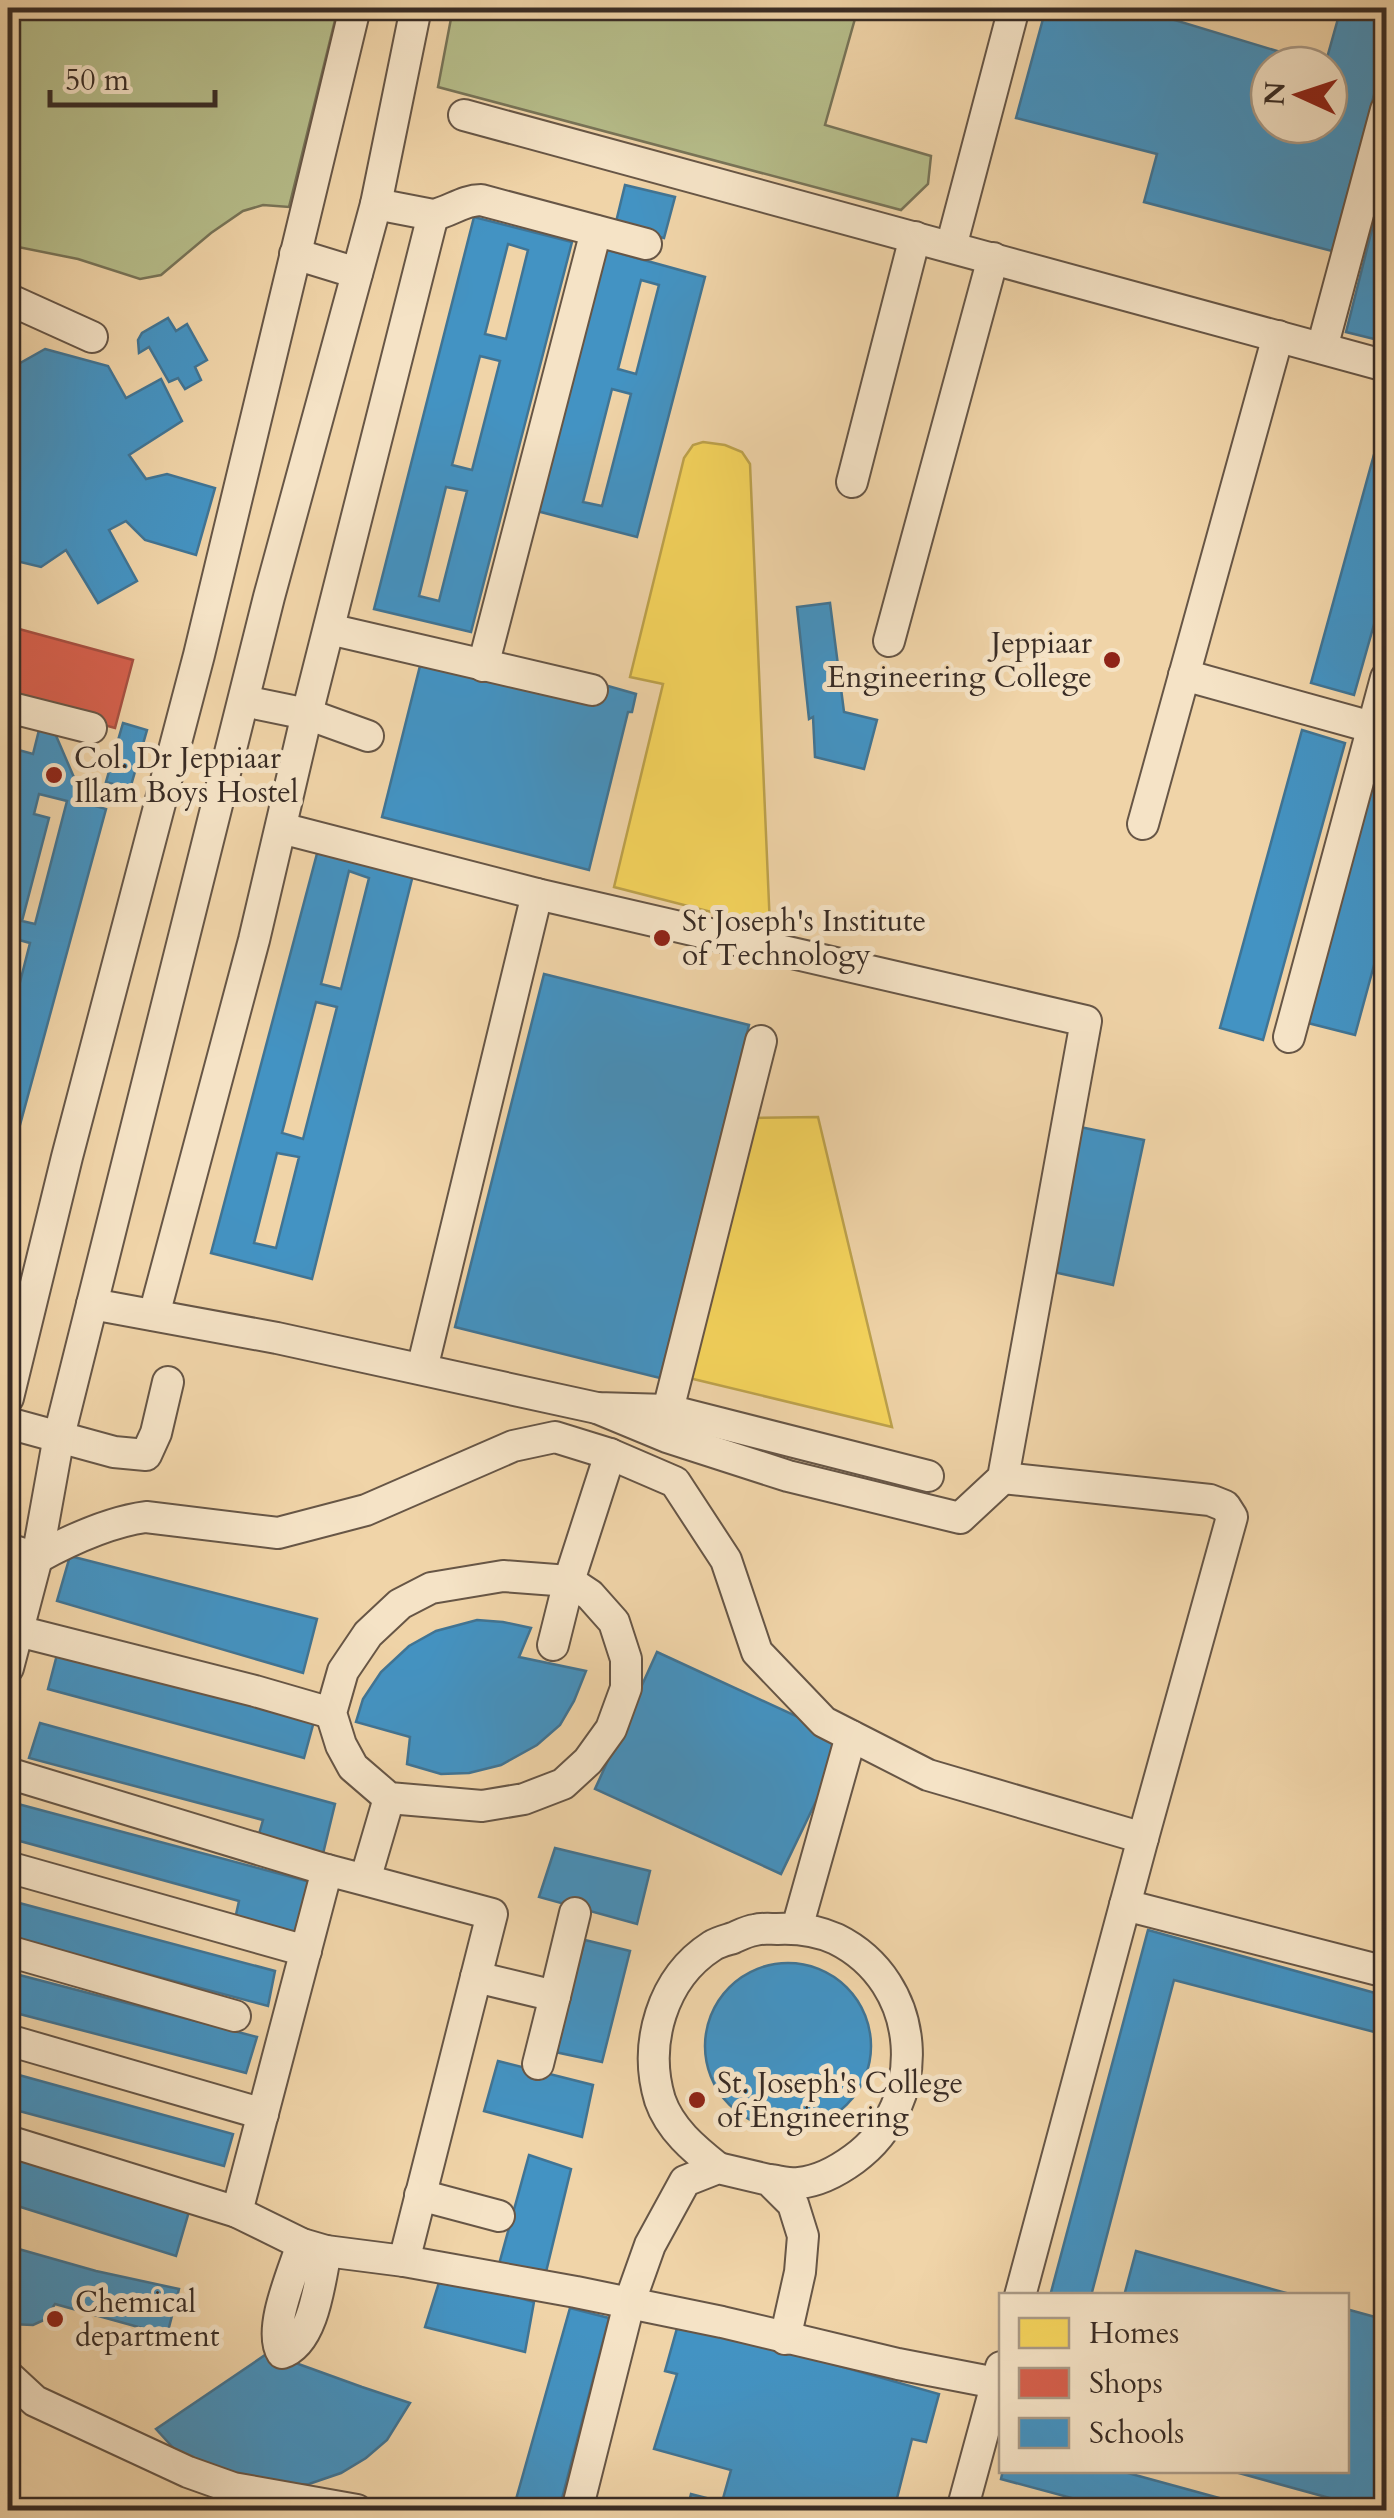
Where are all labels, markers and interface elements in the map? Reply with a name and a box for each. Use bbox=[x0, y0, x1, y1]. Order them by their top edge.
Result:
scale bar bbox=[50, 45, 215, 107]
north arrow bbox=[1249, 45, 1349, 145]
text: 50 m bbox=[65, 60, 130, 101]
text: N bbox=[1255, 81, 1295, 107]
place label: Jeppiaar Engineering College bbox=[827, 623, 1092, 698]
marker: Jeppiaar Engineering College bbox=[1101, 649, 1123, 671]
place label: Col. Dr Jeppiaar Illam Boys Hostel bbox=[74, 738, 299, 813]
marker: Col. Dr Jeppiaar Illam Boys Hostel bbox=[43, 764, 65, 786]
place label: St Joseph's Institute of Technology bbox=[682, 901, 926, 976]
marker: St Joseph's Institute of Technology bbox=[651, 927, 673, 949]
place label: St. Joseph's College of Engineering bbox=[717, 2063, 963, 2138]
marker: St. Joseph's College of Engineering bbox=[686, 2089, 708, 2111]
place label: Chemical department bbox=[75, 2282, 220, 2357]
legend bbox=[999, 2293, 1349, 2473]
marker: Chemical department bbox=[44, 2308, 66, 2330]
text: Homes bbox=[1089, 2313, 1179, 2354]
text: Shops bbox=[1089, 2363, 1163, 2404]
text: Schools bbox=[1089, 2413, 1184, 2454]

